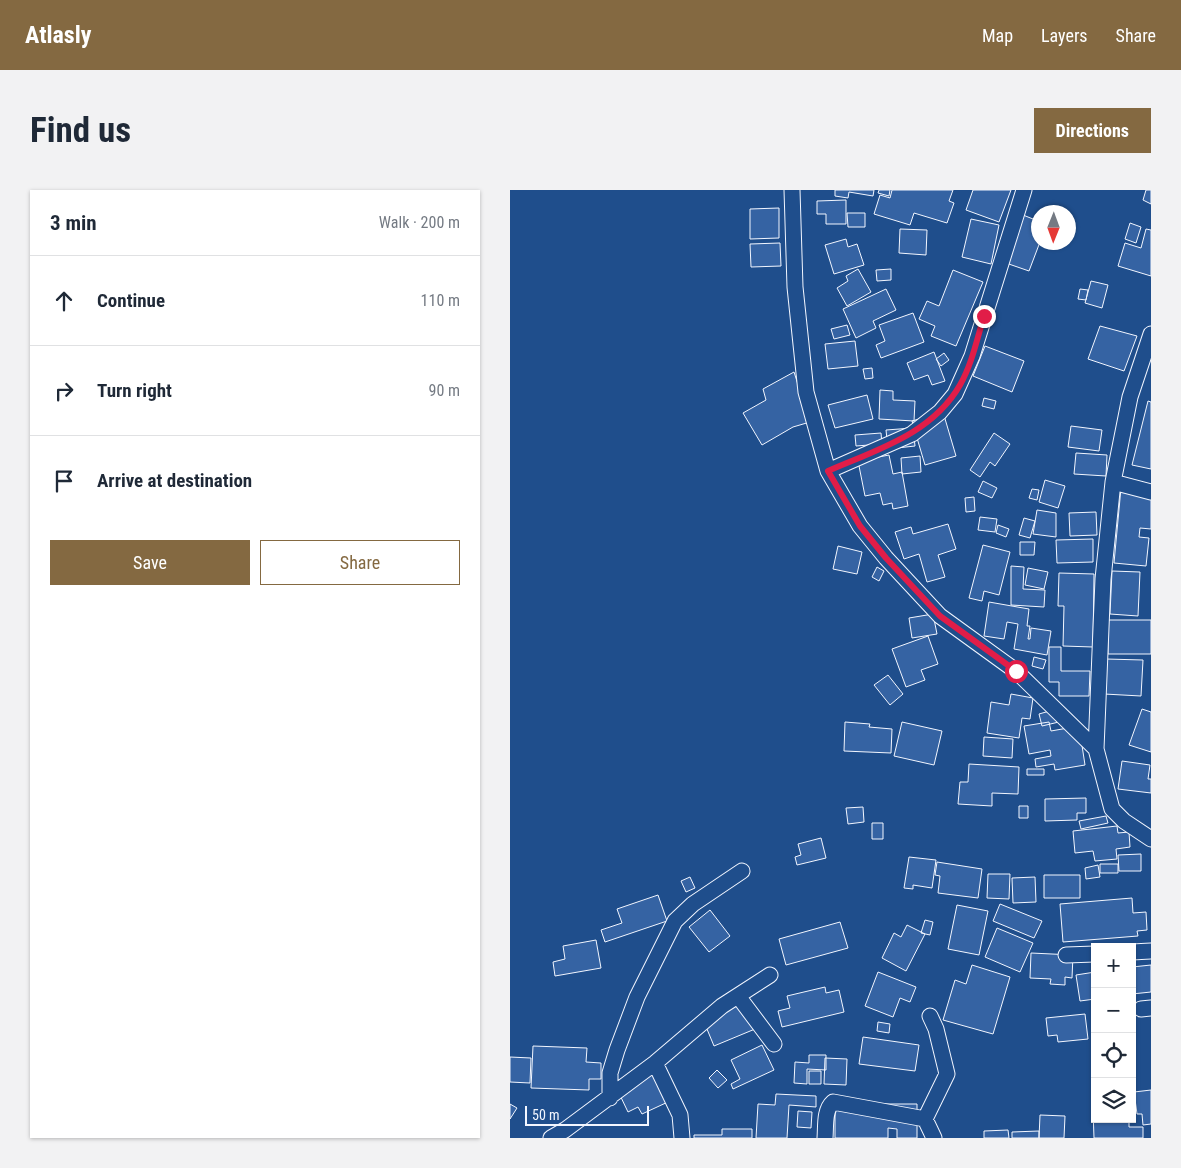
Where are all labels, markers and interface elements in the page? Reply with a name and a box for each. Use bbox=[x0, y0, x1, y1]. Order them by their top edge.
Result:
text: Atlasly bbox=[25, 21, 91, 49]
text: Map bbox=[982, 25, 1013, 46]
text: Layers bbox=[1041, 25, 1088, 46]
text: Share bbox=[1116, 25, 1156, 46]
button: Directions bbox=[1034, 108, 1151, 153]
text: Find us bbox=[30, 110, 131, 151]
north arrow bbox=[1031, 205, 1076, 250]
text: 3 min bbox=[50, 211, 97, 235]
text: Walk · 200 m bbox=[379, 213, 460, 232]
icon: ahead bbox=[50, 287, 78, 315]
text: Continue bbox=[97, 289, 165, 312]
text: 110 m bbox=[421, 291, 460, 310]
route end bbox=[973, 305, 996, 328]
icon: right bbox=[50, 377, 78, 405]
text: Turn right bbox=[97, 379, 172, 402]
text: 90 m bbox=[428, 381, 460, 400]
icon: arrive bbox=[50, 467, 78, 495]
text: Arrive at destination bbox=[97, 469, 252, 492]
button: Save bbox=[50, 540, 250, 585]
button: Share bbox=[260, 540, 460, 585]
route start bbox=[1005, 660, 1028, 683]
map controls bbox=[1091, 943, 1136, 1123]
button: + bbox=[1091, 943, 1136, 988]
button: − bbox=[1091, 988, 1136, 1033]
button: locate bbox=[1091, 1033, 1136, 1078]
button: layers bbox=[1091, 1078, 1136, 1123]
scale bar bbox=[525, 1103, 649, 1126]
text: 50 m bbox=[532, 1107, 560, 1123]

